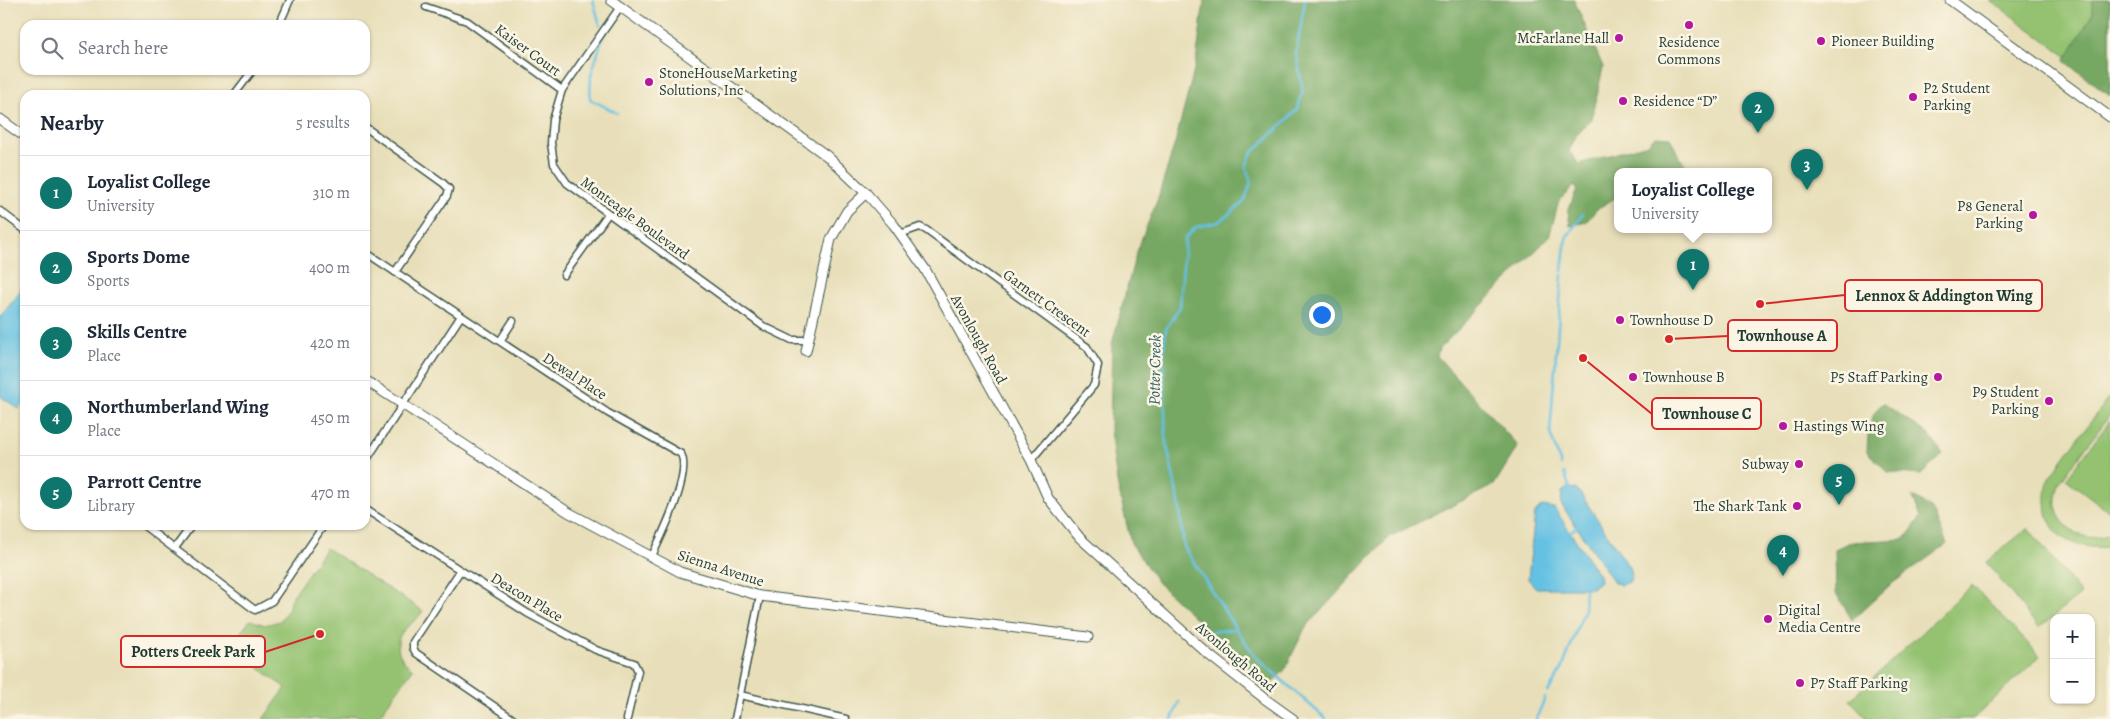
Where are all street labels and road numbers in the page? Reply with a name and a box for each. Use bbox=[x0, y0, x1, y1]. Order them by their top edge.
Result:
street label: Kaiser Court bbox=[491, 19, 565, 81]
street label: Monteagle Boulevard bbox=[577, 172, 694, 265]
street label: Garnett Crescent bbox=[999, 264, 1095, 342]
street label: Avonlough Road bbox=[946, 290, 1012, 388]
street label: Dewal Place bbox=[539, 348, 611, 404]
street label: Sienna Avenue bbox=[675, 545, 767, 591]
street label: Deacon Place bbox=[487, 568, 567, 627]
street label: Avonlough Road bbox=[1191, 617, 1281, 697]

